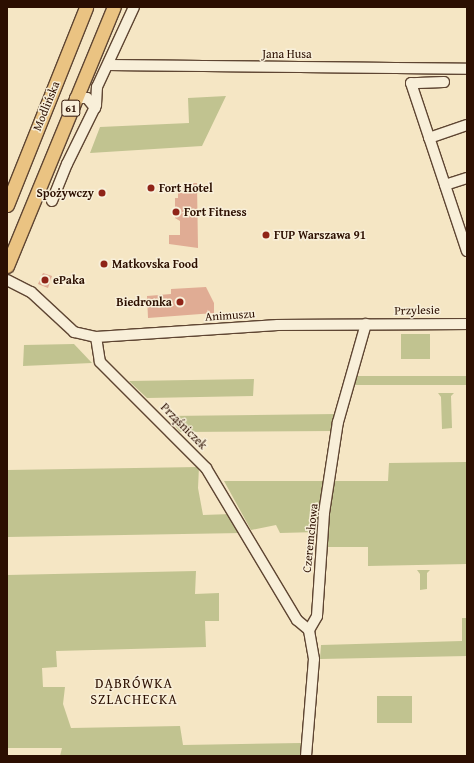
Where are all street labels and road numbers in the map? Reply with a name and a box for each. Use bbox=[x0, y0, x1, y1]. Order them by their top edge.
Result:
street label: Jana Husa bbox=[262, 47, 312, 61]
street label: Modlińska bbox=[30, 79, 62, 133]
road number: 61 bbox=[61, 99, 81, 117]
street label: Przylesie bbox=[394, 302, 440, 318]
street label: Animuszu bbox=[204, 306, 256, 324]
street label: Prząśniczek bbox=[158, 400, 210, 452]
street label: Czeremchowa bbox=[299, 503, 321, 573]

